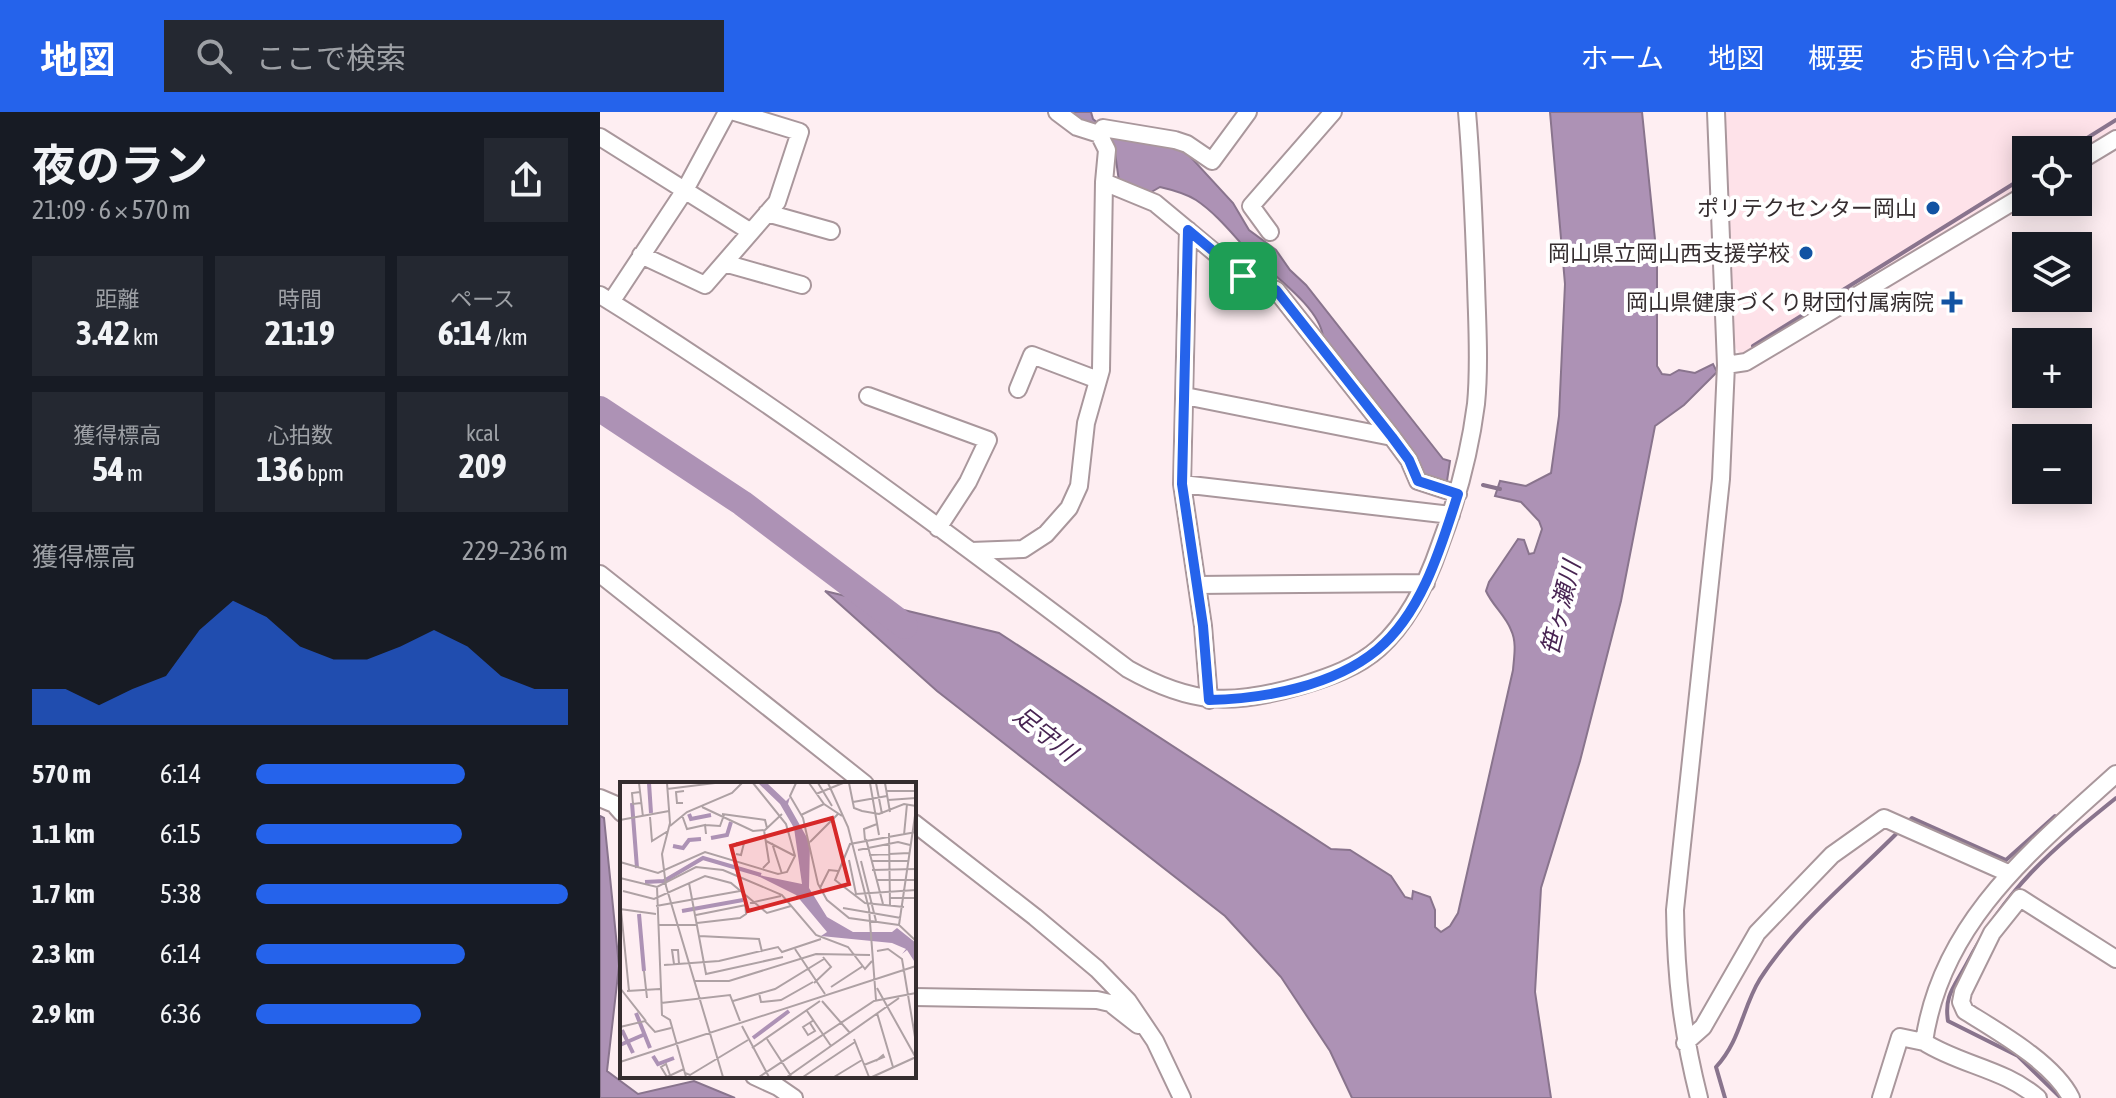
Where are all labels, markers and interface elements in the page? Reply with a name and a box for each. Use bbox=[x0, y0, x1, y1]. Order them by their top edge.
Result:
search box bbox=[164, 20, 724, 92]
icon: search bbox=[192, 34, 236, 78]
text: 地図 bbox=[40, 38, 116, 81]
text: ここで検索 bbox=[256, 41, 406, 75]
text: ホーム bbox=[1581, 42, 1664, 74]
text: 地図 bbox=[1708, 42, 1764, 74]
text: 概要 bbox=[1808, 42, 1864, 74]
text: お問い合わせ bbox=[1908, 42, 2076, 74]
map controls bbox=[2012, 136, 2092, 504]
button: locate bbox=[2012, 136, 2092, 216]
button: share bbox=[484, 138, 568, 222]
text: 夜のラン bbox=[32, 140, 208, 190]
text: 21:09 · 6 × 570 m bbox=[32, 195, 191, 225]
place label: ポリテクセンター岡山 bbox=[1697, 195, 1917, 221]
marker: ポリテクセンター岡山 bbox=[1924, 199, 1942, 217]
button: layers bbox=[2012, 232, 2092, 312]
place label: 岡山県立岡山西支援学校 bbox=[1548, 240, 1790, 266]
pin bbox=[1209, 242, 1277, 310]
marker: 岡山県立岡山西支援学校 bbox=[1797, 244, 1815, 262]
icon: arrive bbox=[1221, 254, 1265, 298]
text: 距離 bbox=[95, 286, 139, 312]
text: 時間 bbox=[278, 286, 322, 312]
text: ペース bbox=[450, 286, 515, 312]
place label: 岡山県健康づくり財団付属病院 bbox=[1626, 289, 1934, 315]
marker: 岡山県健康づくり財団付属病院 bbox=[1941, 291, 1963, 313]
text: 3.42 bbox=[76, 313, 130, 352]
text: 21:19 bbox=[265, 313, 335, 352]
text: 6:14 bbox=[438, 313, 492, 352]
text: km bbox=[130, 324, 159, 350]
text: /km bbox=[492, 324, 528, 350]
button: + bbox=[2012, 328, 2092, 408]
text: kcal bbox=[466, 420, 499, 446]
text: 獲得標高 bbox=[73, 422, 161, 448]
text: 心拍数 bbox=[267, 422, 333, 448]
button: − bbox=[2012, 424, 2092, 504]
text: 209 bbox=[459, 446, 507, 485]
text: 54 bbox=[92, 449, 124, 488]
text: 136 bbox=[256, 449, 304, 488]
text: m bbox=[124, 460, 143, 486]
text: bpm bbox=[304, 460, 344, 486]
text: 229–236 m bbox=[462, 536, 568, 566]
text: 獲得標高 bbox=[32, 542, 136, 572]
water label: 笹ヶ瀬川 bbox=[1536, 555, 1586, 658]
water label: 足守川 bbox=[1009, 701, 1084, 768]
text: 570 m bbox=[32, 759, 91, 789]
text: 6:14 bbox=[160, 759, 201, 789]
inset map bbox=[620, 782, 916, 1078]
text: 1.1 km bbox=[32, 819, 95, 849]
text: 6:15 bbox=[160, 819, 201, 849]
text: 1.7 km bbox=[32, 879, 95, 909]
text: 5:38 bbox=[160, 879, 201, 909]
text: 2.3 km bbox=[32, 939, 95, 969]
text: 6:14 bbox=[160, 939, 201, 969]
text: 2.9 km bbox=[32, 999, 95, 1029]
text: 6:36 bbox=[160, 999, 201, 1029]

